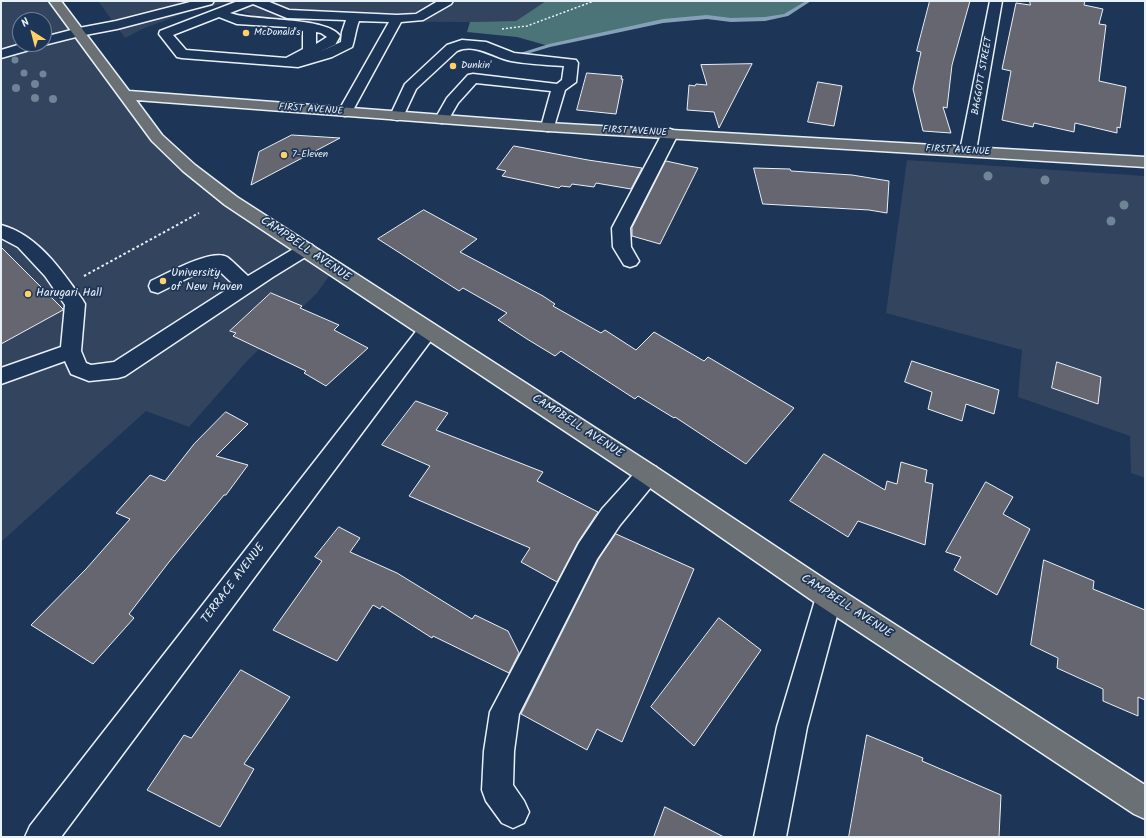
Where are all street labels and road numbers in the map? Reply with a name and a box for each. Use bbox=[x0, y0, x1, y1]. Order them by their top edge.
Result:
street label: BAGGOTT STREET bbox=[970, 36, 996, 116]
street label: FIRST AVENUE bbox=[278, 102, 344, 118]
street label: FIRST AVENUE bbox=[602, 124, 668, 140]
street label: FIRST AVENUE bbox=[925, 143, 991, 159]
street label: CAMPBELL AVENUE bbox=[257, 214, 353, 286]
street label: CAMPBELL AVENUE bbox=[529, 392, 625, 462]
street label: TERRACE AVENUE bbox=[199, 541, 269, 627]
street label: CAMPBELL AVENUE bbox=[798, 572, 894, 642]

